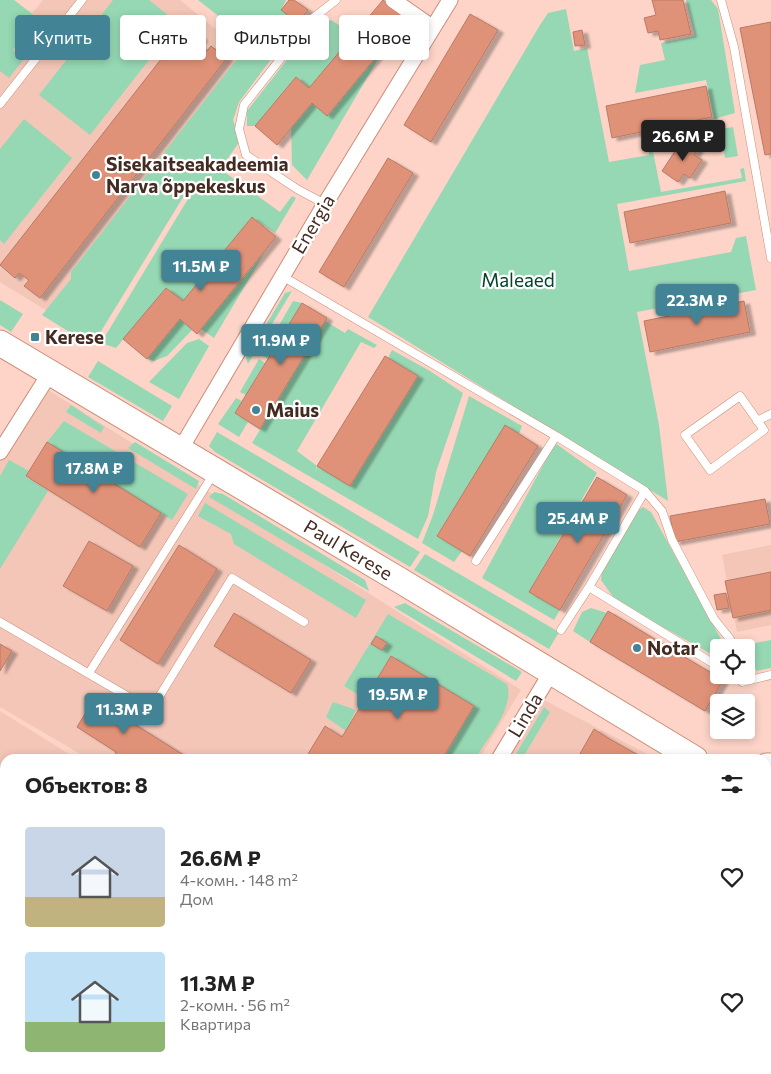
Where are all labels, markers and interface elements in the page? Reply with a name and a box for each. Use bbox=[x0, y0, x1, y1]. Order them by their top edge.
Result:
chip: Купить bbox=[15, 15, 110, 60]
chip: Снять bbox=[120, 15, 206, 60]
chip: Фильтры bbox=[216, 15, 329, 60]
chip: Новое bbox=[339, 15, 429, 60]
pin: 26.6M ₽ bbox=[637, 120, 729, 162]
text: 26.6M ₽ bbox=[652, 126, 714, 145]
place label: Sisekaitseakadeemia Narva õppekeskus bbox=[106, 152, 289, 197]
marker: Sisekaitseakadeemia Narva õppekeskus bbox=[90, 169, 102, 181]
street label: Energia bbox=[286, 190, 339, 257]
pin: 11.5M ₽ bbox=[155, 250, 247, 292]
text: 11.5M ₽ bbox=[172, 256, 230, 275]
park label: Maleaed bbox=[481, 268, 555, 291]
pin: 22.3M ₽ bbox=[651, 284, 743, 326]
text: 22.3M ₽ bbox=[667, 290, 727, 309]
pin: 11.9M ₽ bbox=[235, 324, 327, 366]
place label: Kerese bbox=[45, 325, 104, 348]
text: 11.9M ₽ bbox=[252, 330, 310, 349]
marker: Kerese bbox=[29, 331, 41, 343]
place label: Maius bbox=[266, 398, 319, 421]
marker: Maius bbox=[250, 404, 262, 416]
pin: 17.8M ₽ bbox=[48, 452, 140, 494]
text: 17.8M ₽ bbox=[65, 458, 123, 477]
pin: 25.4M ₽ bbox=[532, 502, 624, 544]
text: 25.4M ₽ bbox=[547, 508, 609, 527]
street label: Paul Kerese bbox=[300, 514, 397, 584]
place label: Notar bbox=[647, 636, 699, 659]
map controls bbox=[710, 639, 755, 739]
button: locate bbox=[710, 639, 755, 684]
marker: Notar bbox=[631, 642, 643, 654]
pin: 19.5M ₽ bbox=[352, 678, 444, 720]
text: 19.5M ₽ bbox=[368, 684, 428, 703]
street label: Linda bbox=[502, 688, 547, 741]
pin: 11.3M ₽ bbox=[78, 692, 170, 735]
button: layers bbox=[710, 694, 755, 739]
text: 11.3M ₽ bbox=[95, 699, 153, 718]
icon: filters bbox=[718, 770, 746, 798]
text: Объектов: 8 bbox=[25, 772, 148, 797]
text: 26.6M ₽ bbox=[180, 845, 261, 870]
icon: home bbox=[65, 847, 125, 907]
icon: heart bbox=[718, 863, 746, 891]
text: 4-комн. · 148 m² bbox=[180, 870, 298, 889]
text: Дом bbox=[180, 889, 213, 908]
text: 11.3M ₽ bbox=[180, 970, 255, 995]
icon: home bbox=[65, 972, 125, 1032]
icon: heart bbox=[718, 988, 746, 1016]
text: 2-комн. · 56 m² bbox=[180, 995, 290, 1014]
text: Квартира bbox=[180, 1014, 251, 1033]

